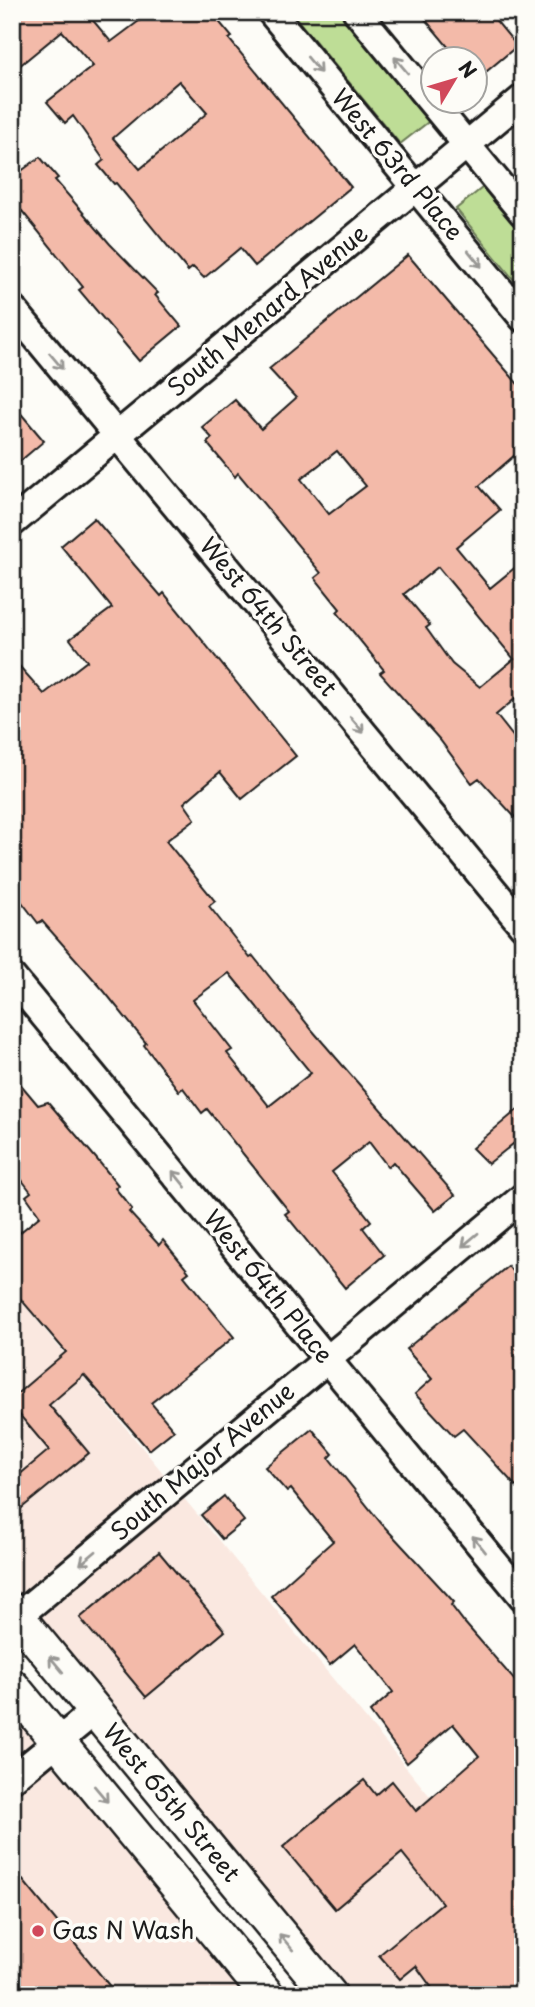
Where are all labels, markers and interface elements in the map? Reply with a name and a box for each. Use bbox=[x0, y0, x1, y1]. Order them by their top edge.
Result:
north arrow bbox=[420, 46, 490, 116]
text: N bbox=[453, 54, 484, 83]
one-way arrow bbox=[306, 55, 322, 73]
one-way arrow bbox=[394, 57, 409, 75]
street label: West 63rd Place bbox=[324, 80, 473, 248]
street label: South Menard Avenue bbox=[159, 215, 375, 404]
one-way arrow bbox=[467, 250, 483, 268]
one-way arrow bbox=[48, 351, 63, 369]
street label: West 64th Street bbox=[192, 528, 347, 703]
one-way arrow bbox=[349, 715, 365, 733]
one-way arrow bbox=[171, 1171, 187, 1189]
street label: West 64th Place bbox=[196, 1201, 343, 1371]
one-way arrow bbox=[462, 1233, 480, 1248]
street label: South Major Avenue bbox=[102, 1373, 301, 1548]
one-way arrow bbox=[472, 1535, 487, 1553]
one-way arrow bbox=[79, 1550, 97, 1566]
one-way arrow bbox=[48, 1655, 64, 1673]
street label: West 65th Street bbox=[95, 1714, 250, 1889]
one-way arrow bbox=[93, 1785, 109, 1803]
place label: Gas N Wash bbox=[52, 1911, 194, 1947]
marker: Gas N Wash bbox=[30, 1923, 46, 1939]
one-way arrow bbox=[278, 1934, 294, 1952]

